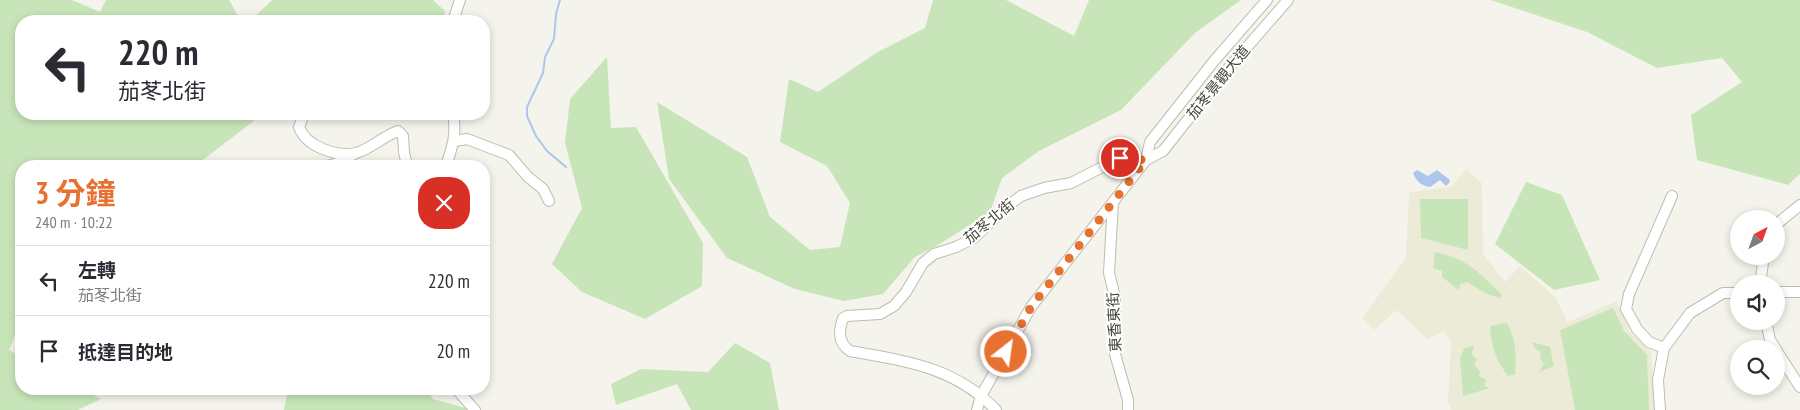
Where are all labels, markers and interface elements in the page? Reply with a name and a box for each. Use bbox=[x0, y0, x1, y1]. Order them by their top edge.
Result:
text: 220 m bbox=[118, 29, 199, 75]
icon: left bbox=[35, 35, 100, 100]
street label: 茄苳景觀大道 bbox=[1182, 41, 1254, 123]
text: 茄苳北街 bbox=[118, 77, 206, 105]
pin bbox=[1099, 137, 1141, 179]
icon: arrive bbox=[1106, 144, 1134, 172]
text: 3 分鐘 bbox=[35, 173, 116, 212]
button: close bbox=[418, 177, 470, 229]
street label: 茄苳北街 bbox=[960, 195, 1018, 247]
north arrow bbox=[1730, 210, 1785, 265]
map controls bbox=[1730, 210, 1785, 395]
text: 240 m · 10:22 bbox=[35, 212, 113, 232]
text: 左轉 bbox=[78, 258, 116, 282]
icon: left bbox=[35, 267, 63, 295]
text: 220 m bbox=[428, 269, 470, 293]
button: sound bbox=[1730, 275, 1785, 330]
text: 茄苳北街 bbox=[78, 285, 142, 305]
street label: 東香東街 bbox=[1103, 292, 1125, 352]
position arrow bbox=[979, 325, 1031, 377]
icon: arrive bbox=[35, 337, 63, 365]
text: 20 m bbox=[437, 339, 470, 363]
text: 抵達目的地 bbox=[78, 340, 173, 364]
button: search bbox=[1730, 340, 1785, 395]

